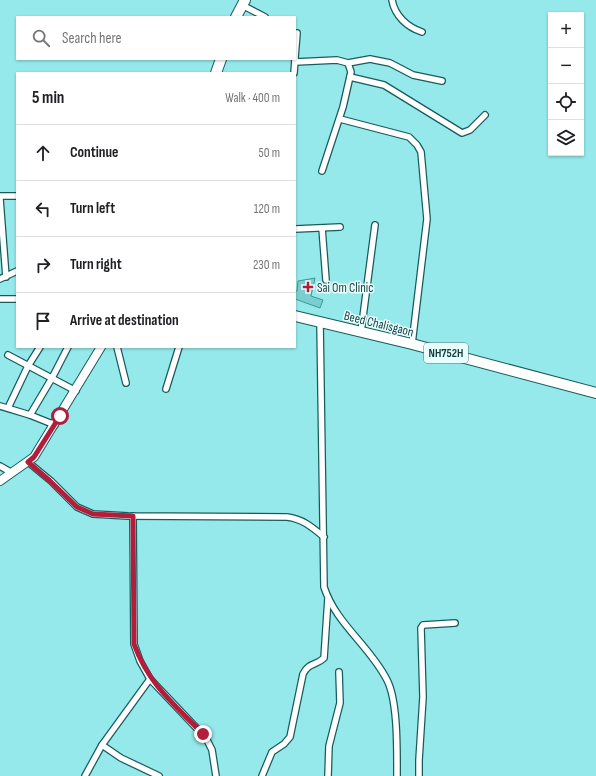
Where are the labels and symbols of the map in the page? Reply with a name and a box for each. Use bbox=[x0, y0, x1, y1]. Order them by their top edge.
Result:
place label: Sai Om Clinic bbox=[317, 280, 373, 296]
marker: Sai Om Clinic bbox=[302, 281, 314, 293]
street label: Beed Chalisgaon bbox=[342, 308, 415, 340]
road number: NH752H bbox=[424, 343, 468, 363]
route start bbox=[51, 407, 69, 425]
route end bbox=[194, 725, 212, 743]

